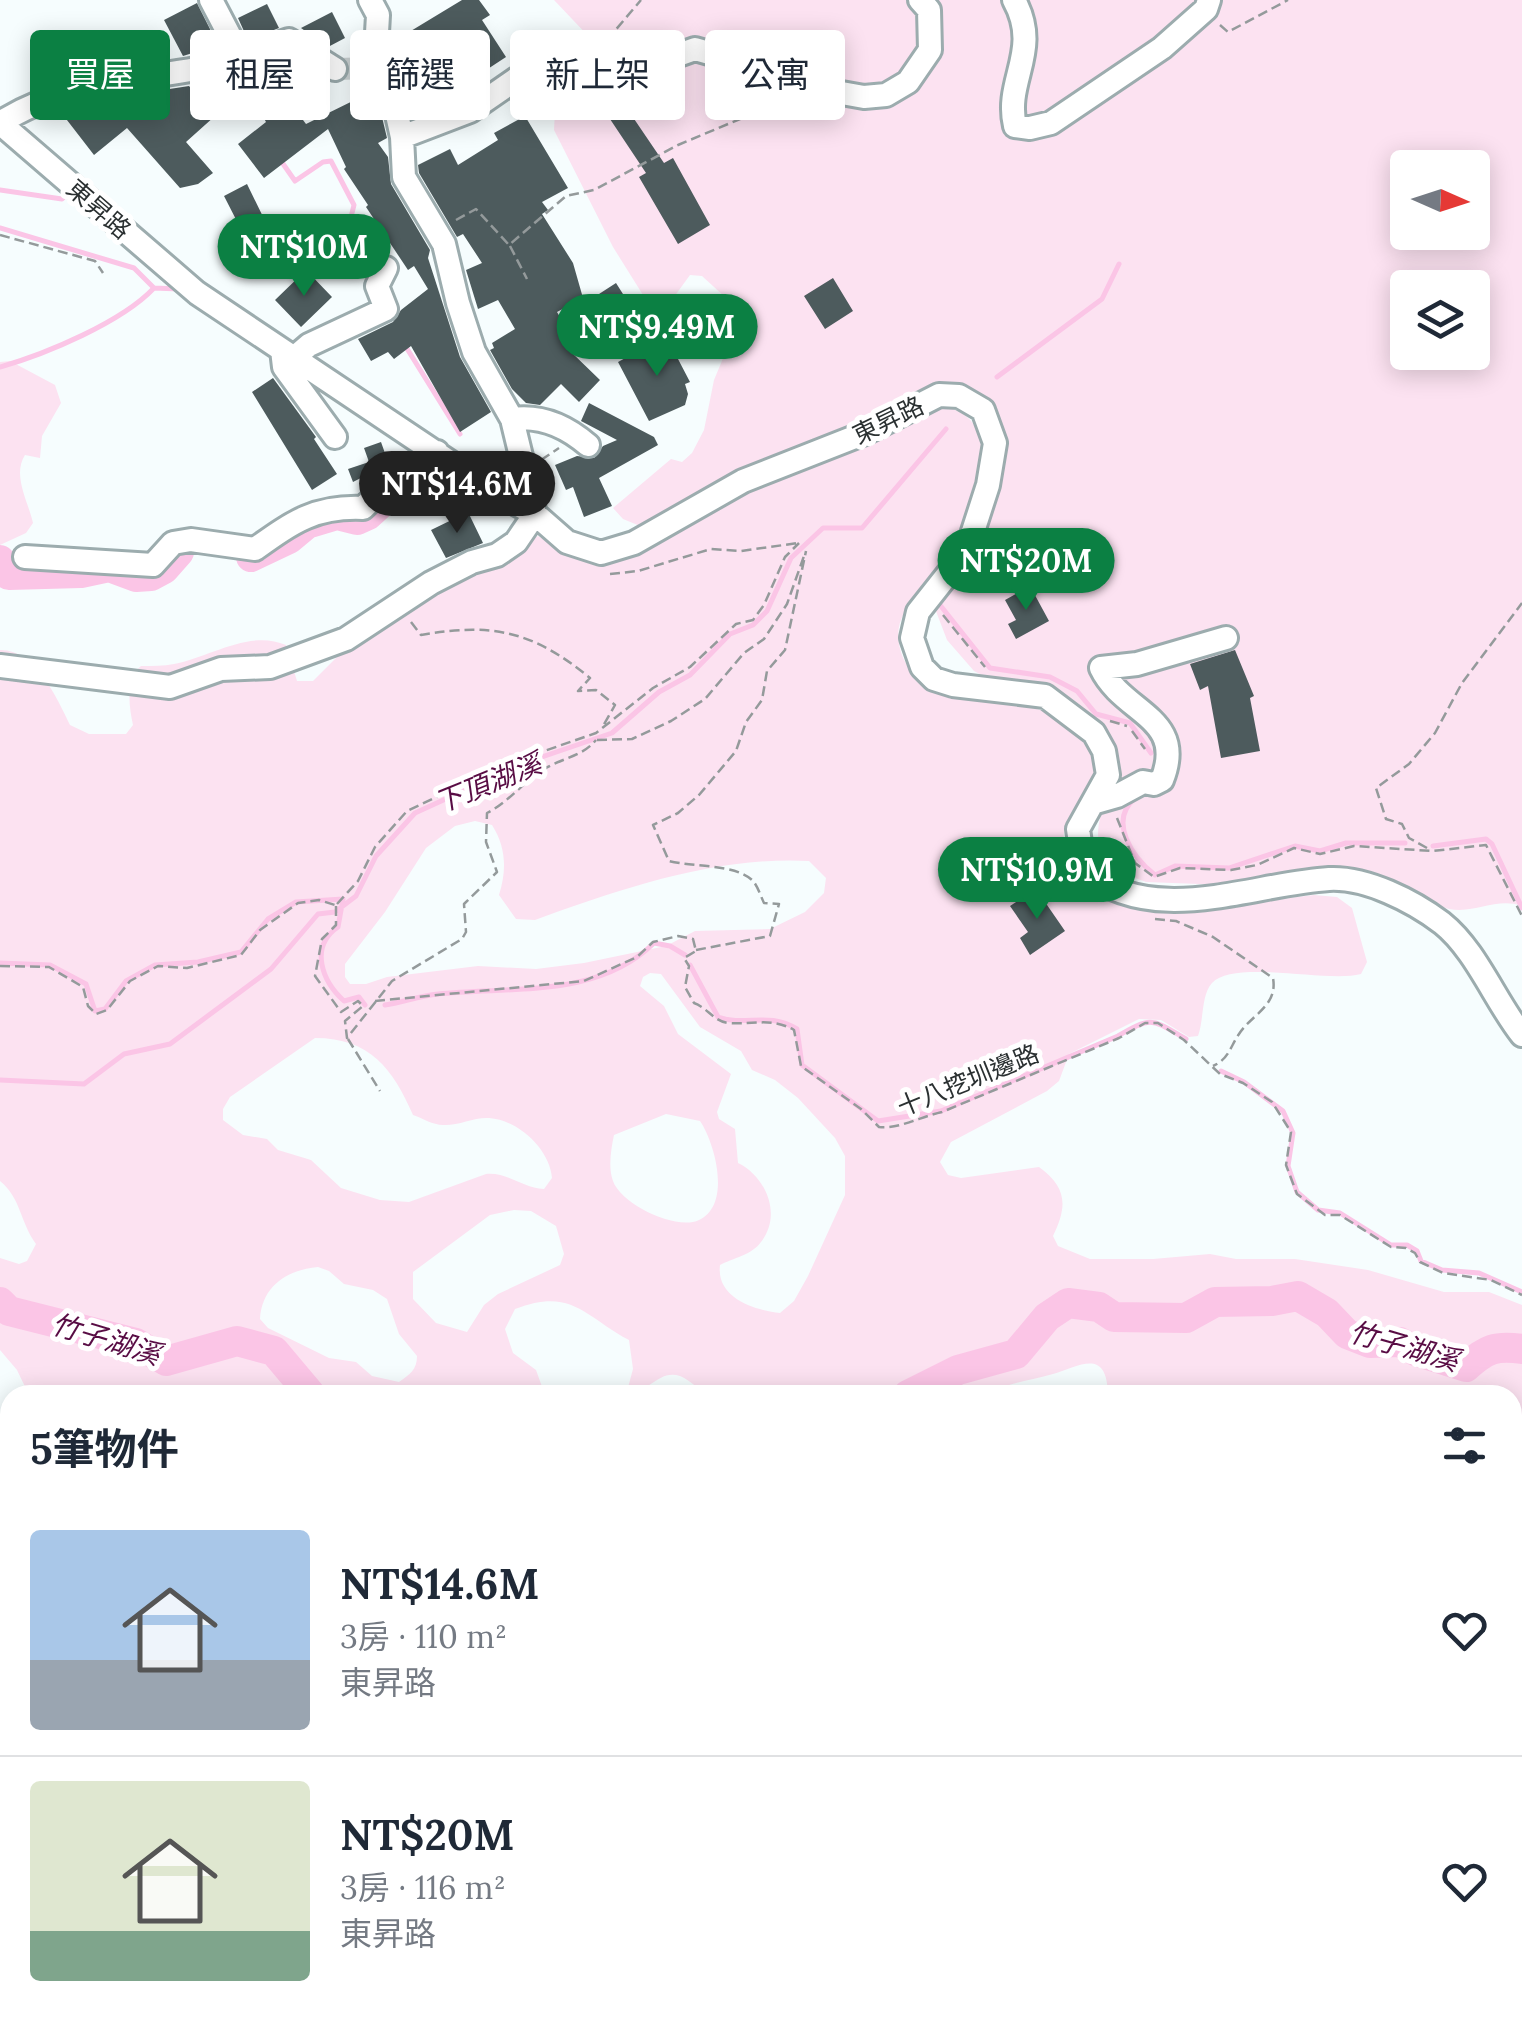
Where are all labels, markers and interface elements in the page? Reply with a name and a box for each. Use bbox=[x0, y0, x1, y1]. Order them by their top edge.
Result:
chip: 買屋 bbox=[30, 30, 170, 120]
chip: 租屋 bbox=[190, 30, 330, 120]
chip: 篩選 bbox=[350, 30, 490, 120]
chip: 新上架 bbox=[510, 30, 685, 120]
chip: 公寓 bbox=[705, 30, 845, 120]
north arrow bbox=[1390, 150, 1490, 250]
map controls bbox=[1390, 150, 1490, 370]
street label: 東昇路 bbox=[60, 172, 138, 246]
pin: NT$10M bbox=[223, 214, 385, 299]
text: NT$10M bbox=[240, 226, 368, 267]
button: layers bbox=[1390, 270, 1490, 370]
pin: NT$9.49M bbox=[554, 294, 760, 379]
text: NT$9.49M bbox=[579, 306, 735, 347]
street label: 東昇路 bbox=[847, 389, 929, 451]
pin: NT$14.6M bbox=[354, 451, 560, 536]
text: NT$14.6M bbox=[381, 463, 533, 504]
pin: NT$20M bbox=[945, 528, 1107, 613]
text: NT$20M bbox=[960, 540, 1092, 581]
water label: 下頂湖溪 bbox=[429, 744, 550, 821]
pin: NT$10.9M bbox=[934, 837, 1140, 922]
text: NT$10.9M bbox=[960, 849, 1114, 890]
street label: 十八挖圳邊路 bbox=[892, 1037, 1044, 1123]
water label: 竹子湖溪 bbox=[47, 1305, 169, 1374]
water label: 竹子湖溪 bbox=[1345, 1313, 1467, 1380]
icon: filters bbox=[1437, 1418, 1492, 1473]
text: 5筆物件 bbox=[30, 1422, 179, 1476]
text: NT$14.6M bbox=[340, 1557, 539, 1611]
icon: home bbox=[110, 1570, 230, 1690]
icon: heart bbox=[1437, 1603, 1492, 1658]
text: 3房 · 110 m² bbox=[340, 1616, 507, 1657]
text: 東昇路 bbox=[340, 1662, 436, 1703]
text: NT$20M bbox=[340, 1808, 514, 1862]
icon: home bbox=[110, 1821, 230, 1941]
icon: heart bbox=[1437, 1854, 1492, 1909]
text: 3房 · 116 m² bbox=[340, 1867, 506, 1908]
text: 東昇路 bbox=[340, 1913, 436, 1954]

